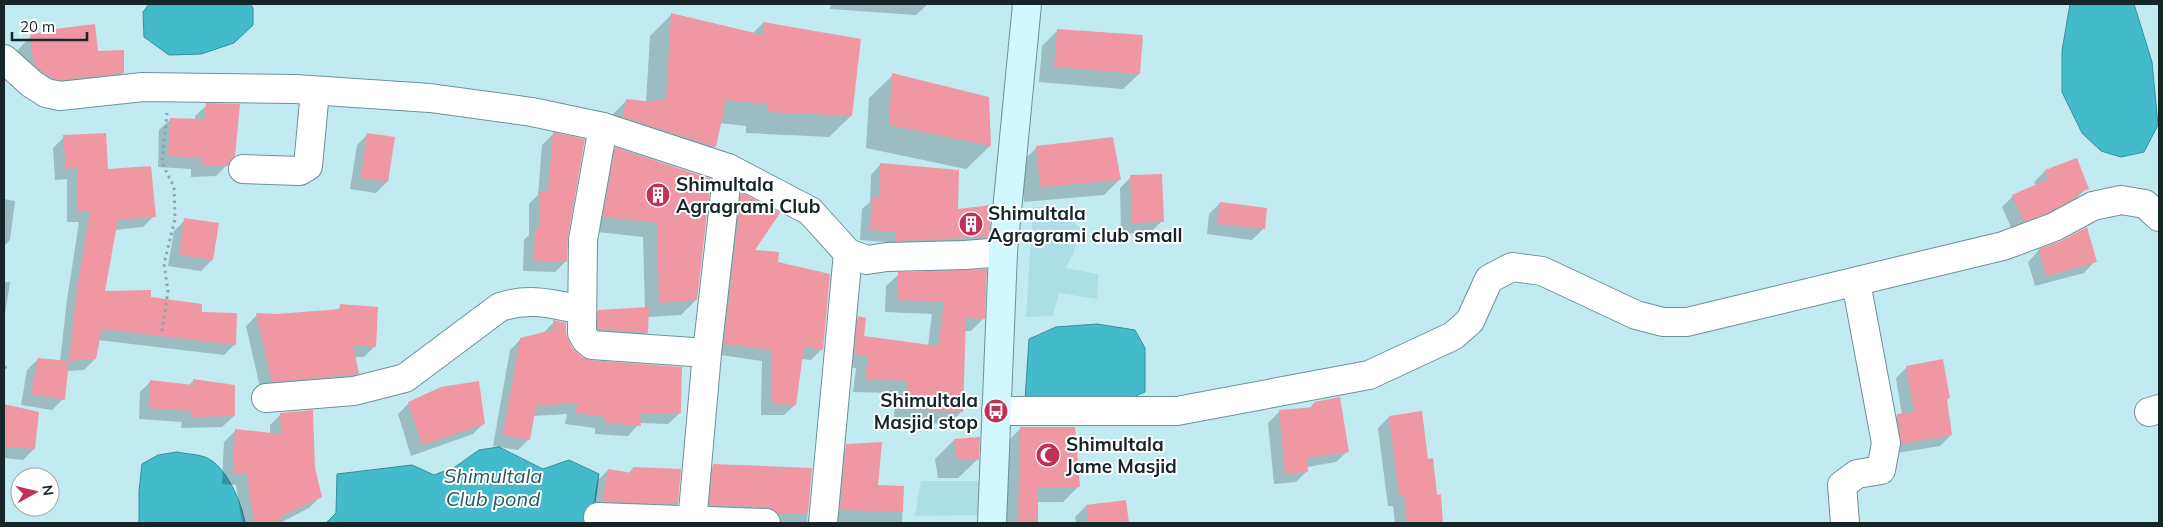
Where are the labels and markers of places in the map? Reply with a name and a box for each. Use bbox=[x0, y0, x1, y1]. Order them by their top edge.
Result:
place label: Shimultala Agragrami Club bbox=[676, 172, 821, 218]
building icon: Shimultala Agragrami Club bbox=[645, 182, 671, 208]
place label: Shimultala Agragrami club small bbox=[988, 201, 1183, 247]
building icon: Shimultala Agragrami club small bbox=[958, 211, 984, 237]
place label: Shimultala Masjid stop bbox=[874, 388, 978, 434]
bus stop icon: Shimultala Masjid stop bbox=[983, 398, 1009, 424]
place label: Shimultala Jame Masjid bbox=[1066, 432, 1177, 478]
mosque icon: Shimultala Jame Masjid bbox=[1035, 442, 1061, 468]

